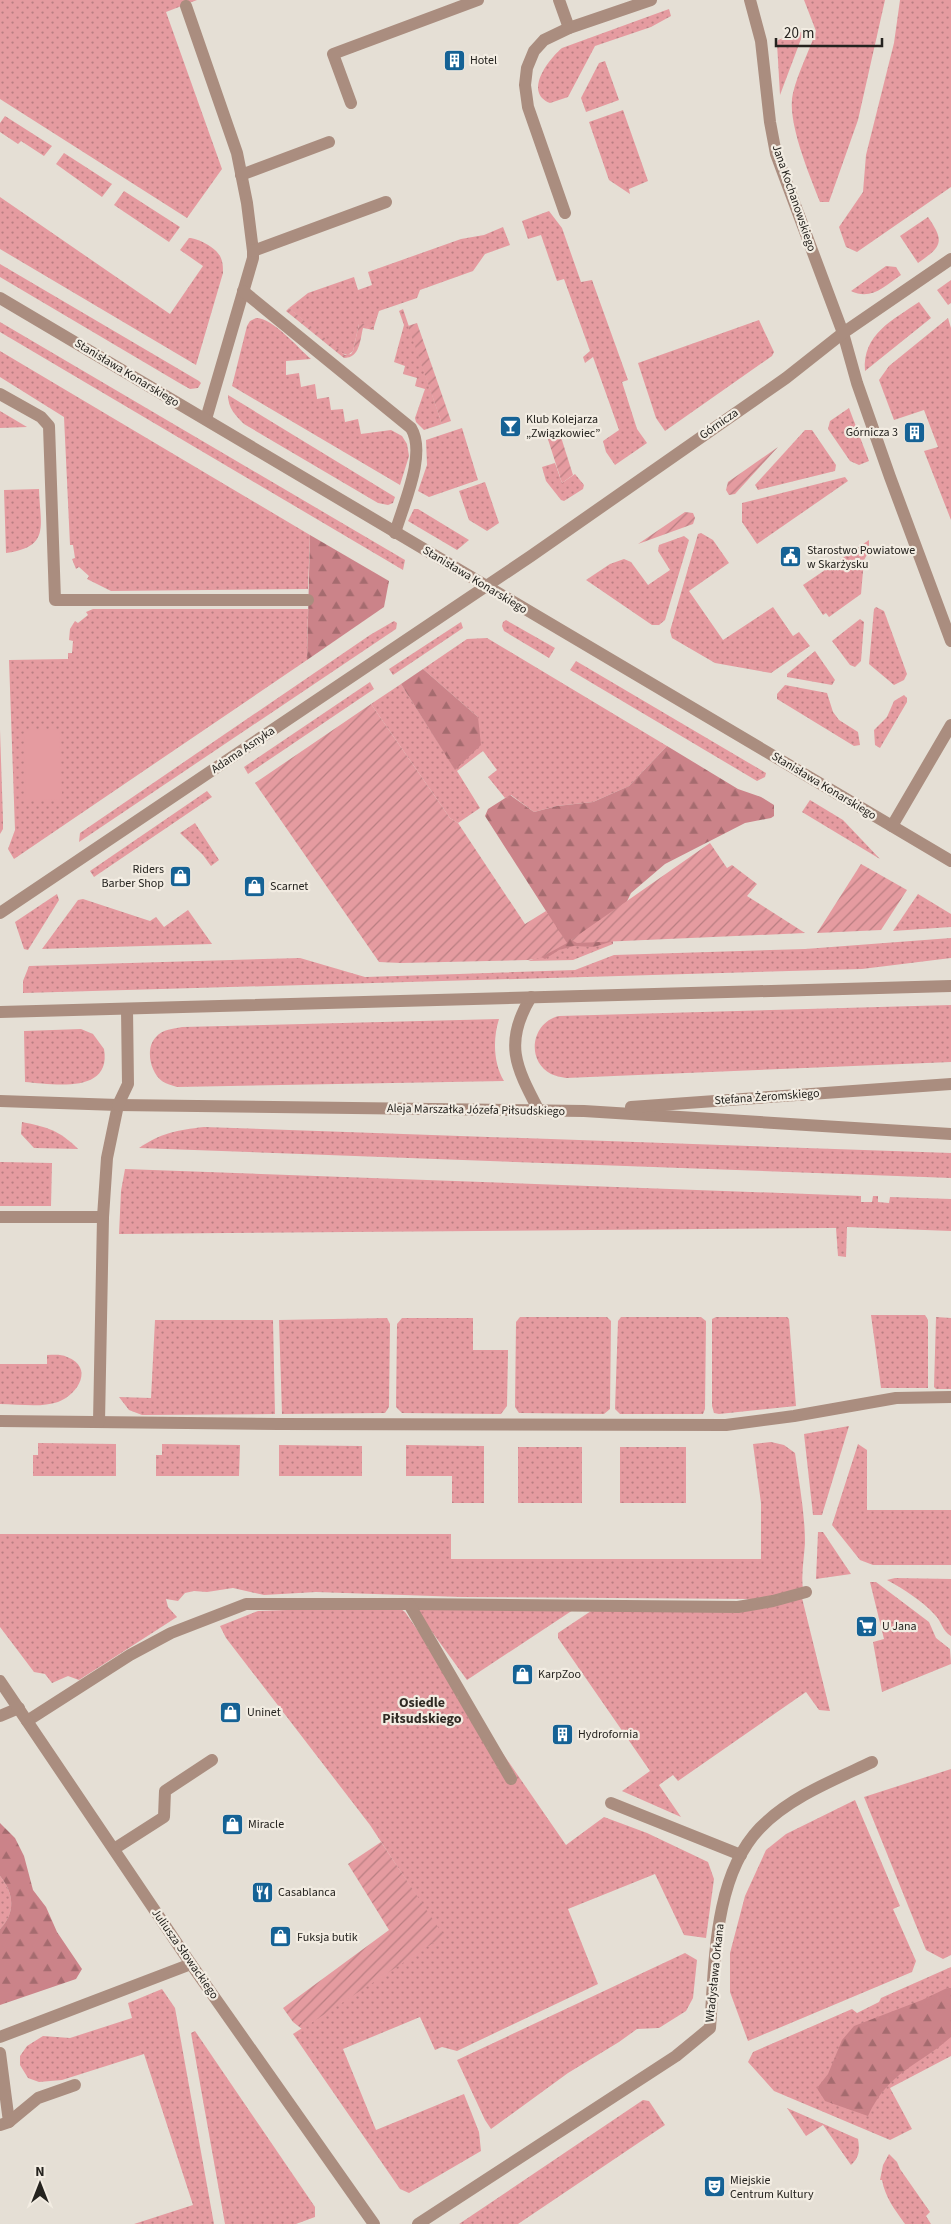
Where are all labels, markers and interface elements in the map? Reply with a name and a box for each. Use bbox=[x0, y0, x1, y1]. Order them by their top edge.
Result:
scale bar bbox=[776, 15, 882, 47]
text: 20 m bbox=[784, 23, 814, 44]
building icon: Hotel bbox=[442, 48, 466, 72]
place label: Hotel bbox=[470, 52, 497, 69]
street label: Jana Kochanowskiego bbox=[768, 142, 820, 254]
street label: Stanisława Konarskiego bbox=[71, 335, 183, 411]
street label: Górnicza bbox=[696, 404, 742, 444]
place label: Klub Kolejarza „Związkowiec” bbox=[526, 411, 600, 442]
bar icon: Klub Kolejarza „Związkowiec” bbox=[498, 414, 522, 438]
building icon: Górnicza 3 bbox=[902, 420, 926, 444]
place label: Górnicza 3 bbox=[846, 424, 898, 441]
street label: Stanisława Konarskiego bbox=[419, 542, 531, 618]
place label: Starostwo Powiatowe w Skarżysku bbox=[807, 542, 915, 573]
public building icon: Starostwo Powiatowe w Skarżysku bbox=[779, 545, 803, 569]
street label: Adama Asnyka bbox=[208, 722, 278, 778]
street label: Stanisława Konarskiego bbox=[768, 748, 880, 824]
place label: Riders Barber Shop bbox=[101, 861, 164, 892]
shop icon: Riders Barber Shop bbox=[168, 864, 192, 888]
shop icon: Scarnet bbox=[242, 874, 266, 898]
place label: Scarnet bbox=[270, 878, 308, 895]
street label: Stefana Żeromskiego bbox=[714, 1085, 820, 1109]
street label: Aleja Marszałka Józefa Piłsudskiego bbox=[387, 1100, 565, 1120]
supermarket icon: U Jana bbox=[854, 1614, 878, 1638]
place label: U Jana bbox=[882, 1618, 917, 1635]
shop icon: KarpZoo bbox=[510, 1662, 534, 1686]
place label: KarpZoo bbox=[538, 1666, 581, 1683]
district label: Osiedle Piłsudskiego bbox=[382, 1693, 462, 1729]
shop icon: Uninet bbox=[219, 1700, 243, 1724]
place label: Uninet bbox=[247, 1704, 281, 1721]
building icon: Hydrofornia bbox=[550, 1722, 574, 1746]
place label: Hydrofornia bbox=[578, 1726, 638, 1743]
shop icon: Miracle bbox=[220, 1812, 244, 1836]
place label: Miracle bbox=[248, 1816, 284, 1833]
restaurant icon: Casablanca bbox=[250, 1880, 274, 1904]
place label: Casablanca bbox=[278, 1884, 336, 1901]
street label: Juliusza Słowackiego bbox=[147, 1905, 223, 2003]
street label: Władysława Orkana bbox=[701, 1923, 729, 2023]
shop icon: Fuksja butik bbox=[269, 1925, 293, 1949]
place label: Fuksja butik bbox=[297, 1929, 358, 1946]
north arrow bbox=[15, 2159, 65, 2209]
text: N bbox=[35, 2162, 45, 2182]
place label: Miejskie Centrum Kultury bbox=[730, 2172, 814, 2203]
theatre icon: Miejskie Centrum Kultury bbox=[702, 2175, 726, 2199]

